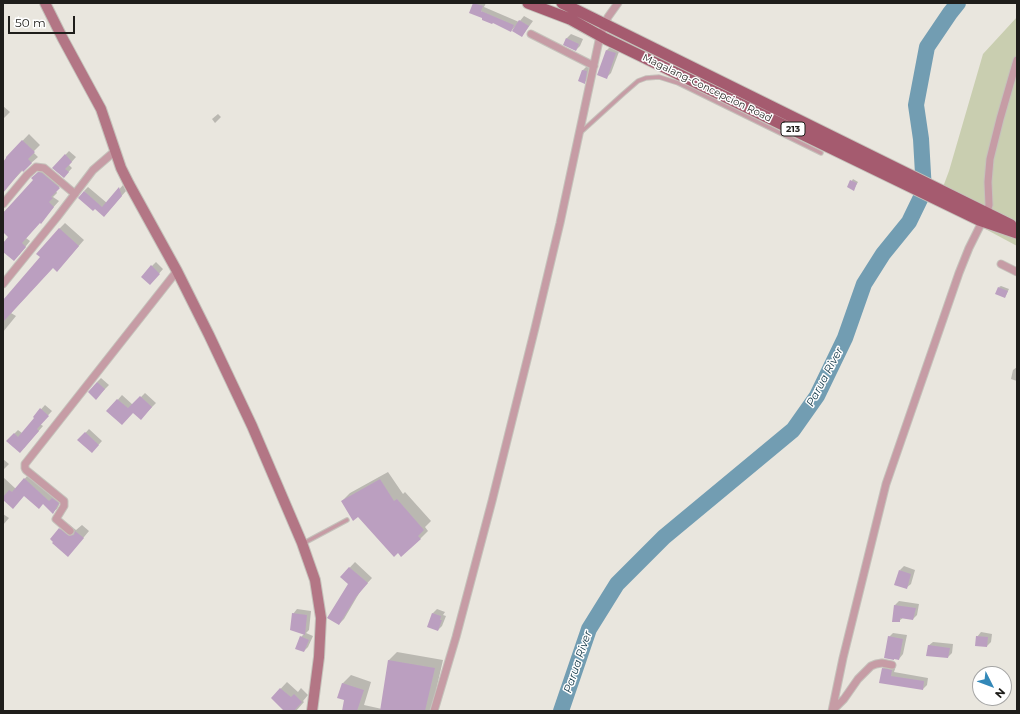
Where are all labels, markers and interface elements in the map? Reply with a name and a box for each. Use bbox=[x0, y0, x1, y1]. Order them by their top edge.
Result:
scale bar bbox=[10, 8, 77, 34]
text: 50 m bbox=[15, 15, 46, 30]
street label: Magalang-Concepcion Road bbox=[640, 51, 774, 125]
road number: 213 bbox=[781, 122, 805, 136]
water label: Parua River bbox=[804, 345, 846, 409]
water label: Parua River bbox=[561, 629, 595, 695]
north arrow bbox=[972, 666, 1012, 706]
text: N bbox=[992, 685, 1008, 701]

